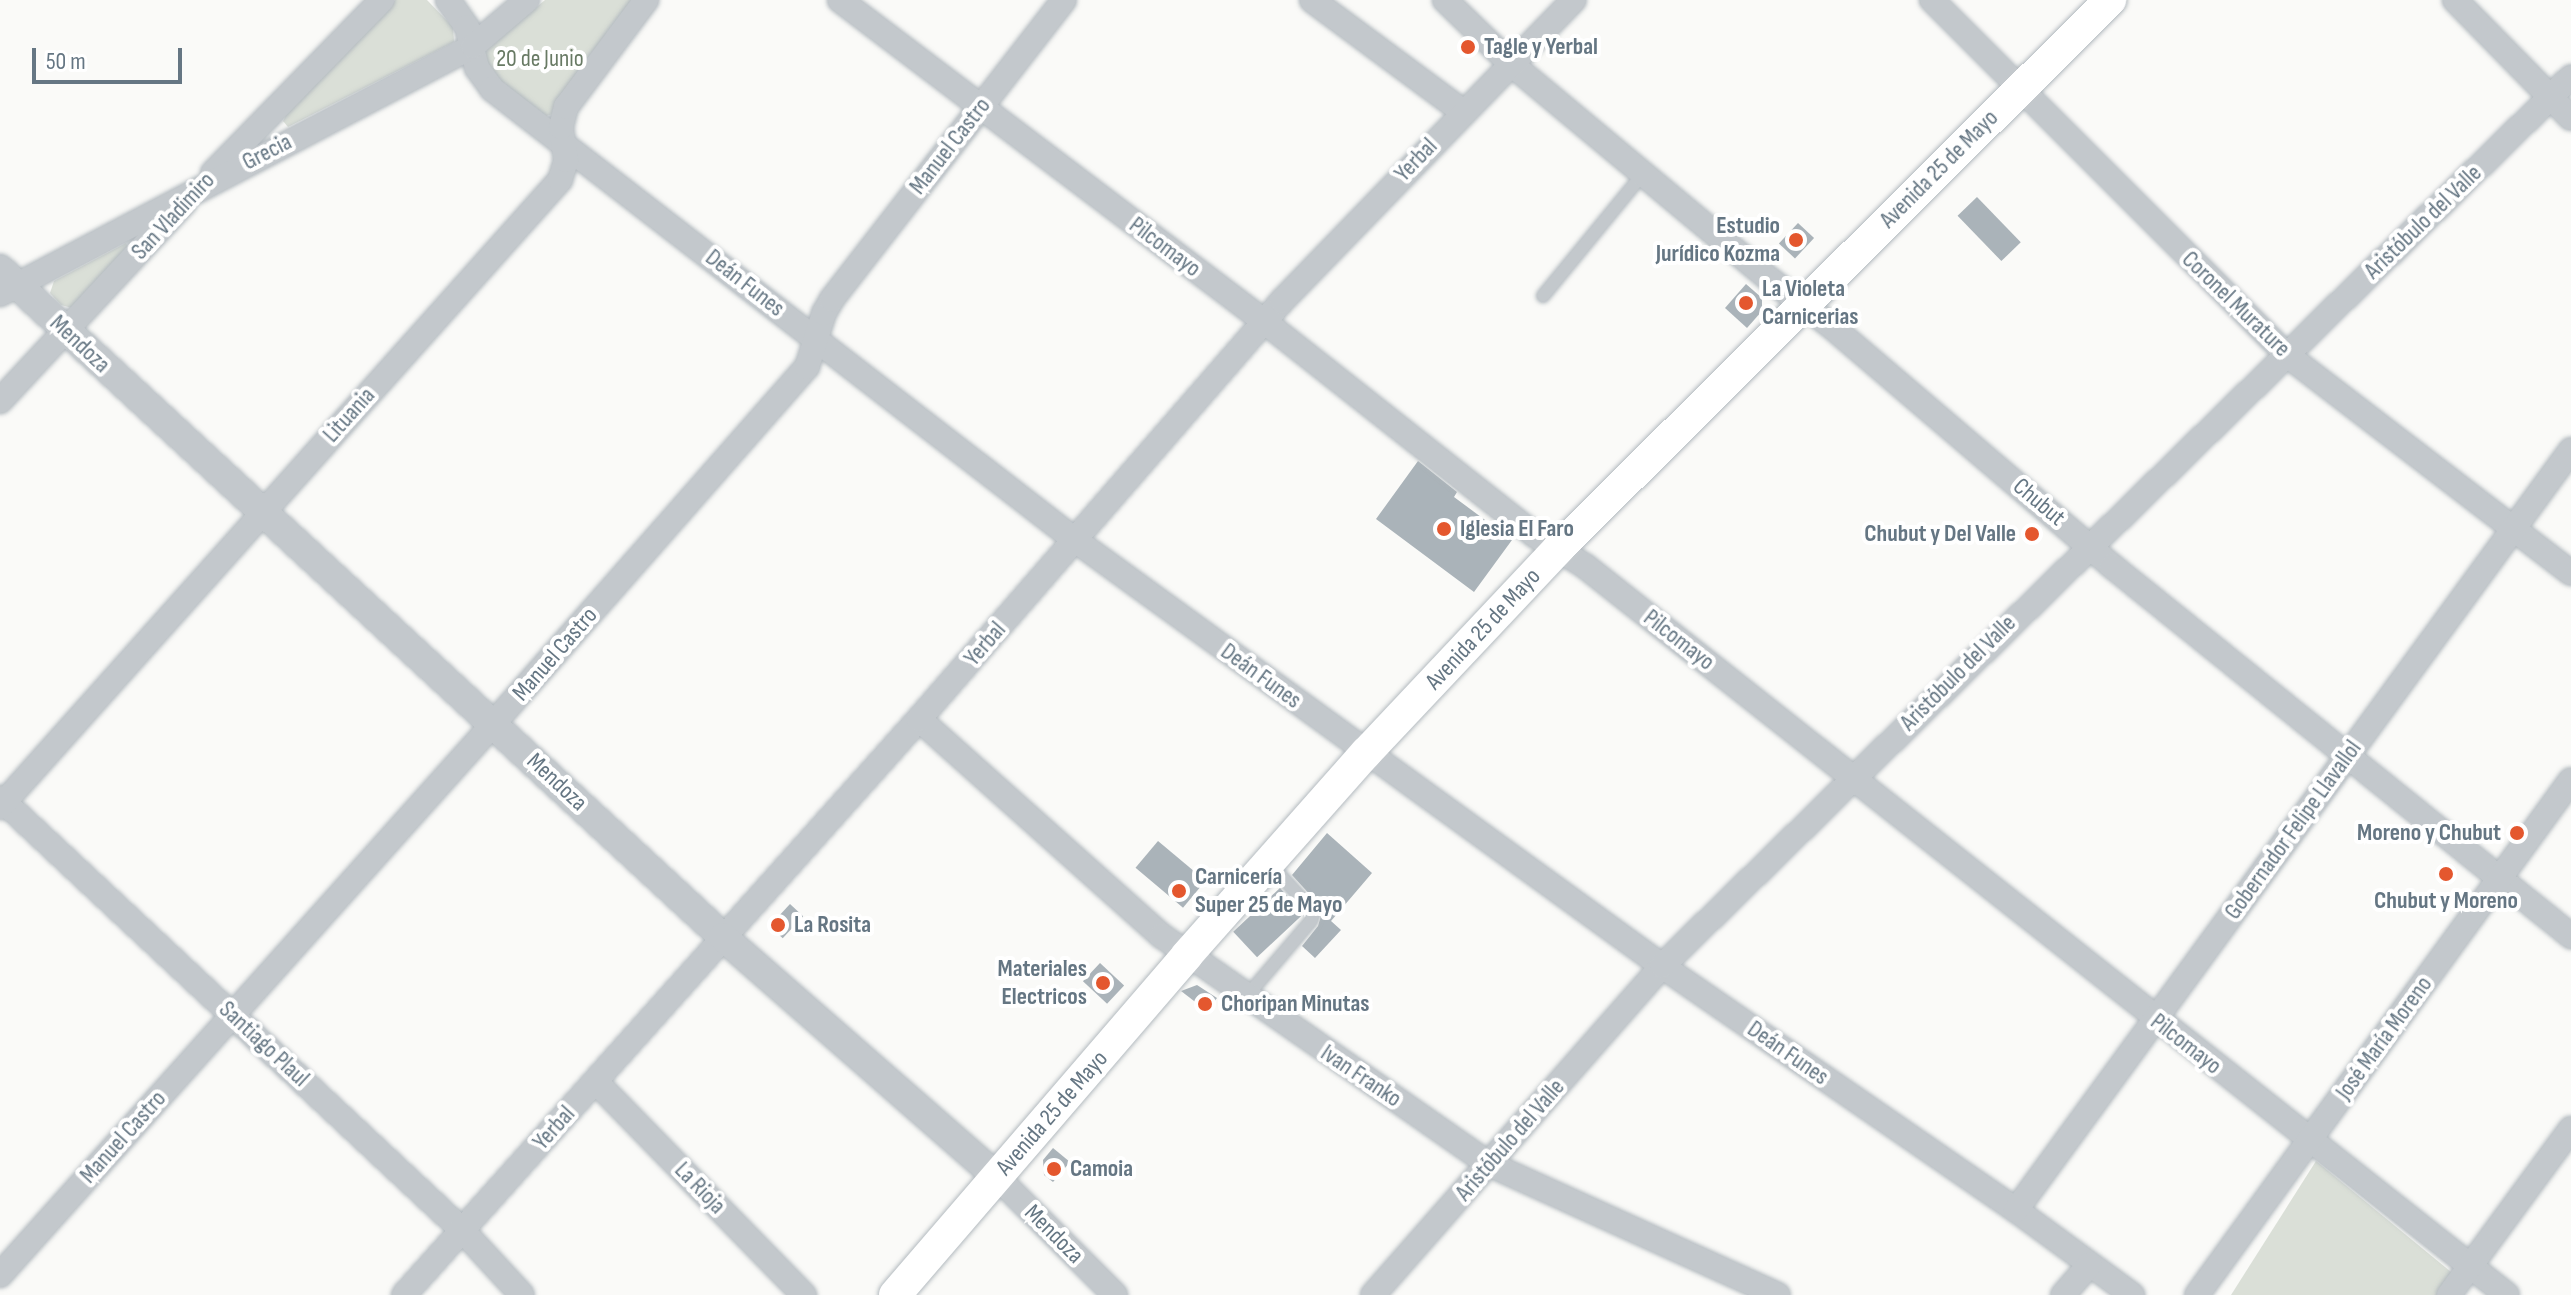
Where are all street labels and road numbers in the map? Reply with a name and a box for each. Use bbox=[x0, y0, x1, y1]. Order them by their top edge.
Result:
street label: Manuel Castro bbox=[903, 92, 997, 200]
street label: Avenida 25 de Mayo bbox=[1874, 104, 2004, 234]
street label: Grecia bbox=[238, 127, 296, 177]
street label: Yerbal bbox=[1389, 132, 1443, 188]
street label: Aristóbulo del Valle bbox=[2358, 159, 2488, 285]
street label: San Vladimiro bbox=[125, 166, 221, 266]
street label: Pilcomayo bbox=[1124, 211, 1206, 283]
street label: Deán Funes bbox=[700, 243, 790, 323]
street label: Coronel Murature bbox=[2176, 245, 2296, 363]
street label: Mendoza bbox=[44, 309, 116, 379]
street label: Lituania bbox=[317, 382, 381, 448]
street label: Chubut bbox=[2007, 472, 2071, 532]
street label: Avenida 25 de Mayo bbox=[1419, 562, 1547, 696]
street label: Manuel Castro bbox=[507, 601, 603, 707]
street label: Pilcomayo bbox=[1638, 603, 1720, 677]
street label: Aristóbulo del Valle bbox=[1894, 609, 2022, 737]
street label: Yerbal bbox=[958, 616, 1012, 672]
street label: Deán Funes bbox=[1215, 637, 1307, 715]
street label: Gobernador Felipe Llavallol bbox=[2219, 735, 2367, 925]
street label: Mendoza bbox=[521, 747, 593, 817]
street label: José María Moreno bbox=[2330, 971, 2438, 1105]
street label: Santiago Plaul bbox=[213, 995, 315, 1093]
street label: Pilcomayo bbox=[2145, 1007, 2227, 1081]
street label: Deán Funes bbox=[1742, 1015, 1834, 1091]
street label: Ivan Franko bbox=[1315, 1039, 1407, 1113]
street label: Avenida 25 de Mayo bbox=[990, 1045, 1114, 1181]
street label: Aristóbulo del Valle bbox=[1449, 1073, 1571, 1207]
street label: Manuel Castro bbox=[74, 1085, 172, 1189]
street label: Yerbal bbox=[527, 1100, 581, 1156]
street label: La Rioja bbox=[668, 1156, 732, 1220]
street label: Mendoza bbox=[1018, 1198, 1090, 1270]

